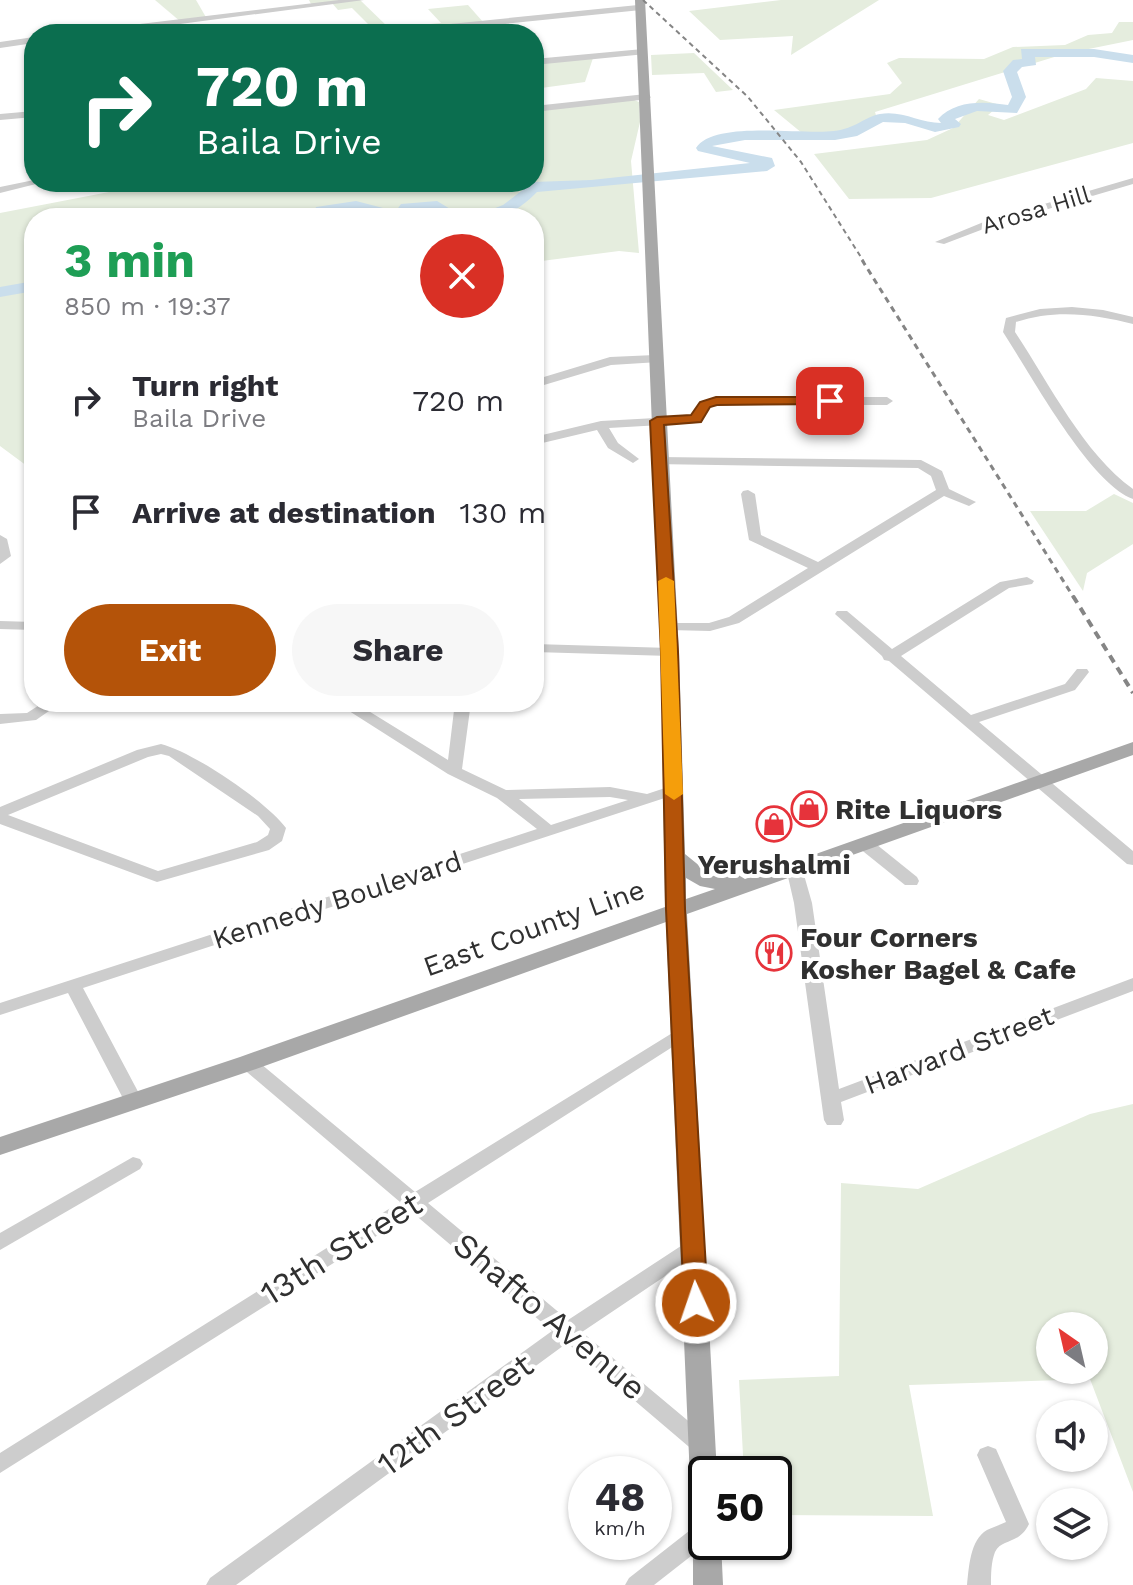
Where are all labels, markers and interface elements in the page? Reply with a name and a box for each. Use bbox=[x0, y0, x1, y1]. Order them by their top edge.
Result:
text: 720 m bbox=[196, 54, 368, 120]
icon: right bbox=[64, 56, 168, 160]
text: Baila Drive bbox=[196, 121, 382, 163]
street label: Arosa Hill bbox=[978, 180, 1094, 240]
text: 3 min bbox=[64, 232, 195, 289]
button: close bbox=[420, 234, 504, 318]
text: 850 m · 19:37 bbox=[64, 291, 231, 321]
pin bbox=[796, 367, 864, 435]
text: Turn right bbox=[132, 368, 278, 403]
icon: right bbox=[64, 378, 108, 422]
icon: arrive bbox=[808, 379, 852, 423]
text: 720 m bbox=[412, 383, 504, 418]
text: Baila Drive bbox=[132, 403, 266, 433]
icon: arrive bbox=[64, 490, 108, 534]
text: Arrive at destination bbox=[132, 495, 436, 530]
text: 130 m bbox=[460, 495, 546, 530]
button: Exit bbox=[64, 604, 276, 696]
button: Share bbox=[292, 604, 504, 696]
shop icon: Rite Liquors bbox=[790, 790, 828, 828]
place label: Rite Liquors bbox=[835, 793, 1002, 826]
shop icon: Yerushalmi bbox=[755, 805, 793, 843]
street label: Kennedy Boulevard bbox=[208, 844, 466, 956]
place label: Yerushalmi bbox=[697, 848, 851, 881]
street label: East County Line bbox=[419, 873, 649, 983]
place label: Four Corners Kosher Bagel & Cafe bbox=[800, 921, 1076, 986]
restaurant icon: Four Corners Kosher Bagel & Cafe bbox=[755, 934, 793, 972]
street label: Harvard Street bbox=[860, 999, 1059, 1101]
street label: 13th Street bbox=[253, 1183, 429, 1313]
street label: Shafto Avenue bbox=[446, 1224, 654, 1408]
position arrow bbox=[654, 1261, 738, 1345]
north arrow bbox=[1036, 1312, 1108, 1384]
map controls bbox=[1036, 1312, 1108, 1560]
street label: 12th Street bbox=[369, 1344, 541, 1484]
button: sound bbox=[1036, 1400, 1108, 1472]
speed limit sign: 50 bbox=[688, 1456, 792, 1560]
text: 48 bbox=[595, 1474, 645, 1521]
button: layers bbox=[1036, 1488, 1108, 1560]
text: km/h bbox=[594, 1516, 646, 1540]

